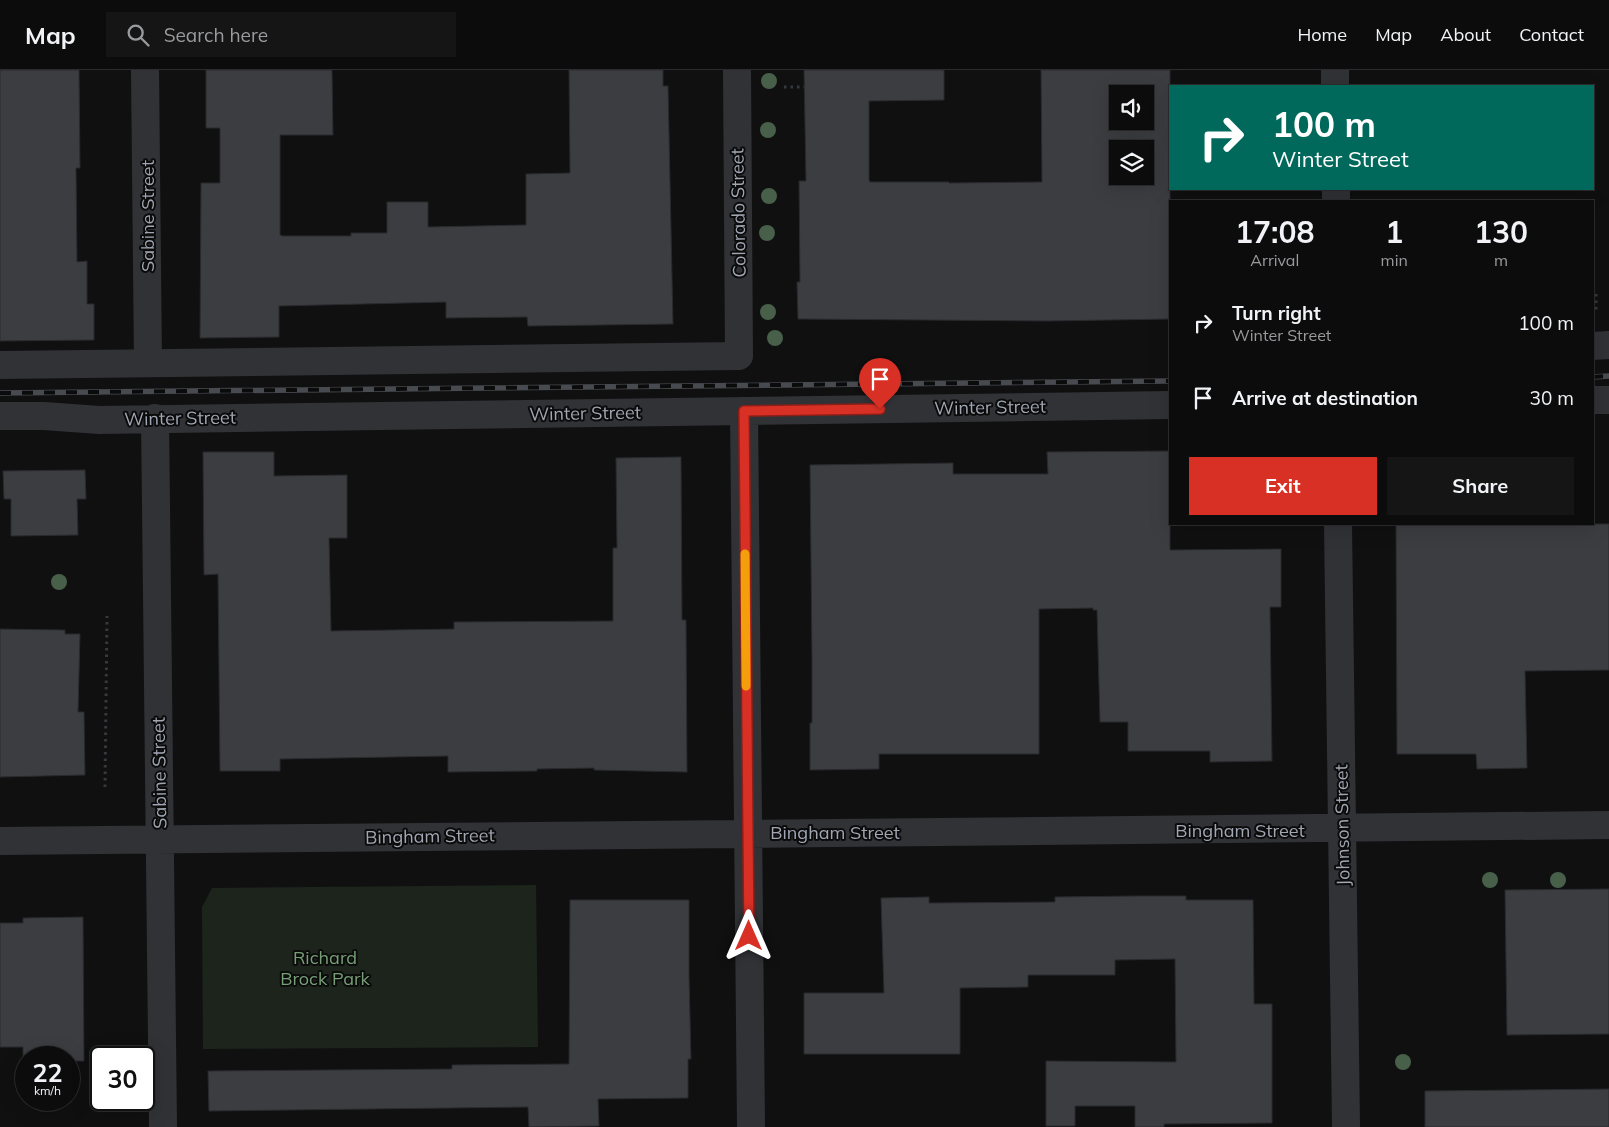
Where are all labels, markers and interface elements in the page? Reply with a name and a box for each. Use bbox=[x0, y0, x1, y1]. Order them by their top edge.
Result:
search box bbox=[106, 12, 456, 57]
text: Map bbox=[25, 20, 76, 50]
icon: search bbox=[124, 21, 152, 49]
text: Search here bbox=[164, 23, 268, 47]
text: Home bbox=[1297, 23, 1347, 46]
text: Map bbox=[1375, 23, 1412, 46]
text: About bbox=[1440, 23, 1491, 46]
text: Contact bbox=[1519, 23, 1584, 46]
map controls bbox=[1109, 85, 1154, 185]
button: sound bbox=[1109, 85, 1154, 130]
text: 100 m bbox=[1272, 102, 1376, 146]
icon: right bbox=[1189, 105, 1254, 170]
button: layers bbox=[1109, 140, 1154, 185]
text: Winter Street bbox=[1272, 145, 1409, 173]
street label: Colorado Street bbox=[725, 148, 751, 278]
street label: Sabine Street bbox=[136, 160, 159, 272]
text: 17:08 bbox=[1235, 213, 1315, 251]
text: 1 bbox=[1385, 213, 1403, 251]
text: 130 bbox=[1474, 213, 1528, 251]
text: Arrival bbox=[1250, 250, 1299, 270]
text: min bbox=[1381, 250, 1408, 270]
text: m bbox=[1494, 250, 1508, 270]
text: Turn right bbox=[1232, 301, 1321, 325]
icon: right bbox=[1189, 309, 1217, 337]
text: 100 m bbox=[1518, 311, 1574, 335]
text: Winter Street bbox=[1232, 325, 1331, 345]
pin bbox=[859, 358, 901, 409]
icon: arrive bbox=[866, 365, 894, 393]
icon: arrive bbox=[1189, 384, 1217, 412]
text: Arrive at destination bbox=[1232, 386, 1418, 410]
text: 30 m bbox=[1530, 386, 1574, 410]
street label: Winter Street bbox=[934, 395, 1046, 419]
street label: Winter Street bbox=[529, 401, 641, 425]
street label: Winter Street bbox=[124, 406, 236, 430]
button: Exit bbox=[1189, 457, 1377, 515]
button: Share bbox=[1387, 457, 1574, 515]
street label: Sabine Street bbox=[147, 717, 171, 829]
street label: Johnson Street bbox=[1329, 764, 1355, 886]
street label: Bingham Street bbox=[1175, 819, 1305, 842]
street label: Bingham Street bbox=[770, 821, 900, 844]
street label: Bingham Street bbox=[365, 823, 495, 849]
position arrow bbox=[722, 909, 774, 961]
park label: Richard Brock Park bbox=[280, 946, 371, 990]
speed limit sign: 30 bbox=[90, 1046, 155, 1111]
text: 22 bbox=[32, 1057, 63, 1088]
text: km/h bbox=[34, 1083, 61, 1098]

